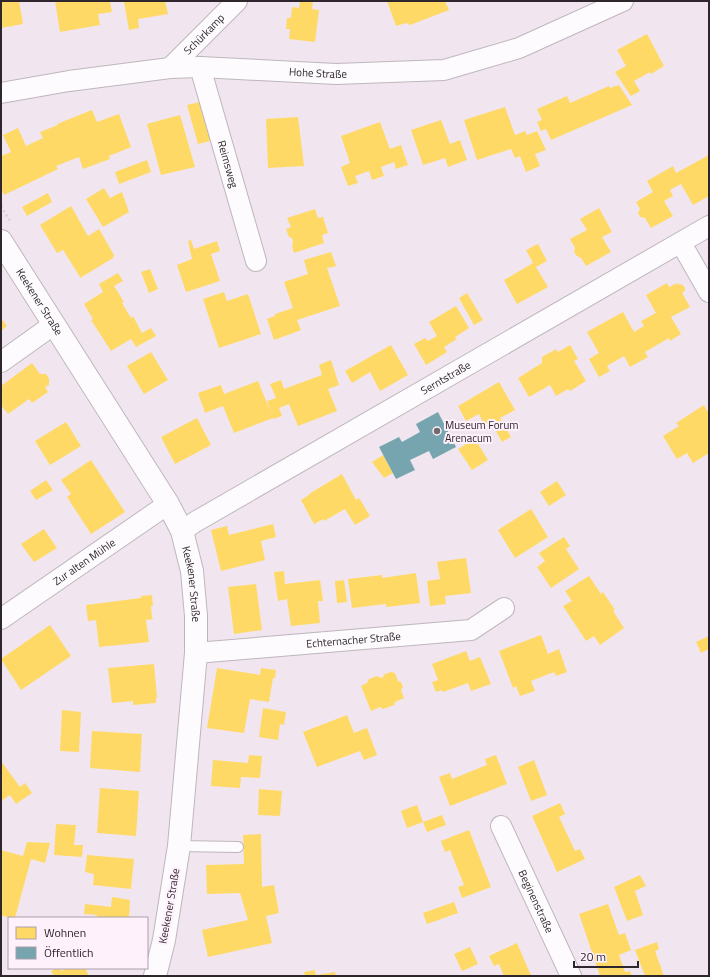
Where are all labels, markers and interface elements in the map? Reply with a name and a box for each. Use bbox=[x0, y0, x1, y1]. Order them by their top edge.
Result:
street label: Schürkamp bbox=[180, 10, 228, 58]
street label: Hohe Straße bbox=[289, 64, 348, 82]
street label: Reimsweg bbox=[214, 139, 243, 190]
street label: Keekener Straße bbox=[12, 265, 67, 339]
street label: Serntstraße bbox=[418, 357, 474, 398]
place label: Museum Forum Arenacum bbox=[445, 417, 518, 446]
marker: Museum Forum Arenacum bbox=[432, 426, 442, 436]
street label: Zur alten Mühle bbox=[50, 534, 119, 589]
street label: Keekener Straße bbox=[178, 544, 204, 622]
street label: Echternacher Straße bbox=[306, 628, 402, 652]
street label: Keekener Straße bbox=[154, 867, 184, 945]
street label: Beginenstraße bbox=[514, 867, 558, 936]
legend bbox=[8, 917, 148, 969]
text: Wohnen bbox=[44, 923, 86, 942]
text: Öffentlich bbox=[44, 943, 94, 962]
scale bar bbox=[574, 943, 638, 969]
text: 20 m bbox=[580, 947, 606, 966]

